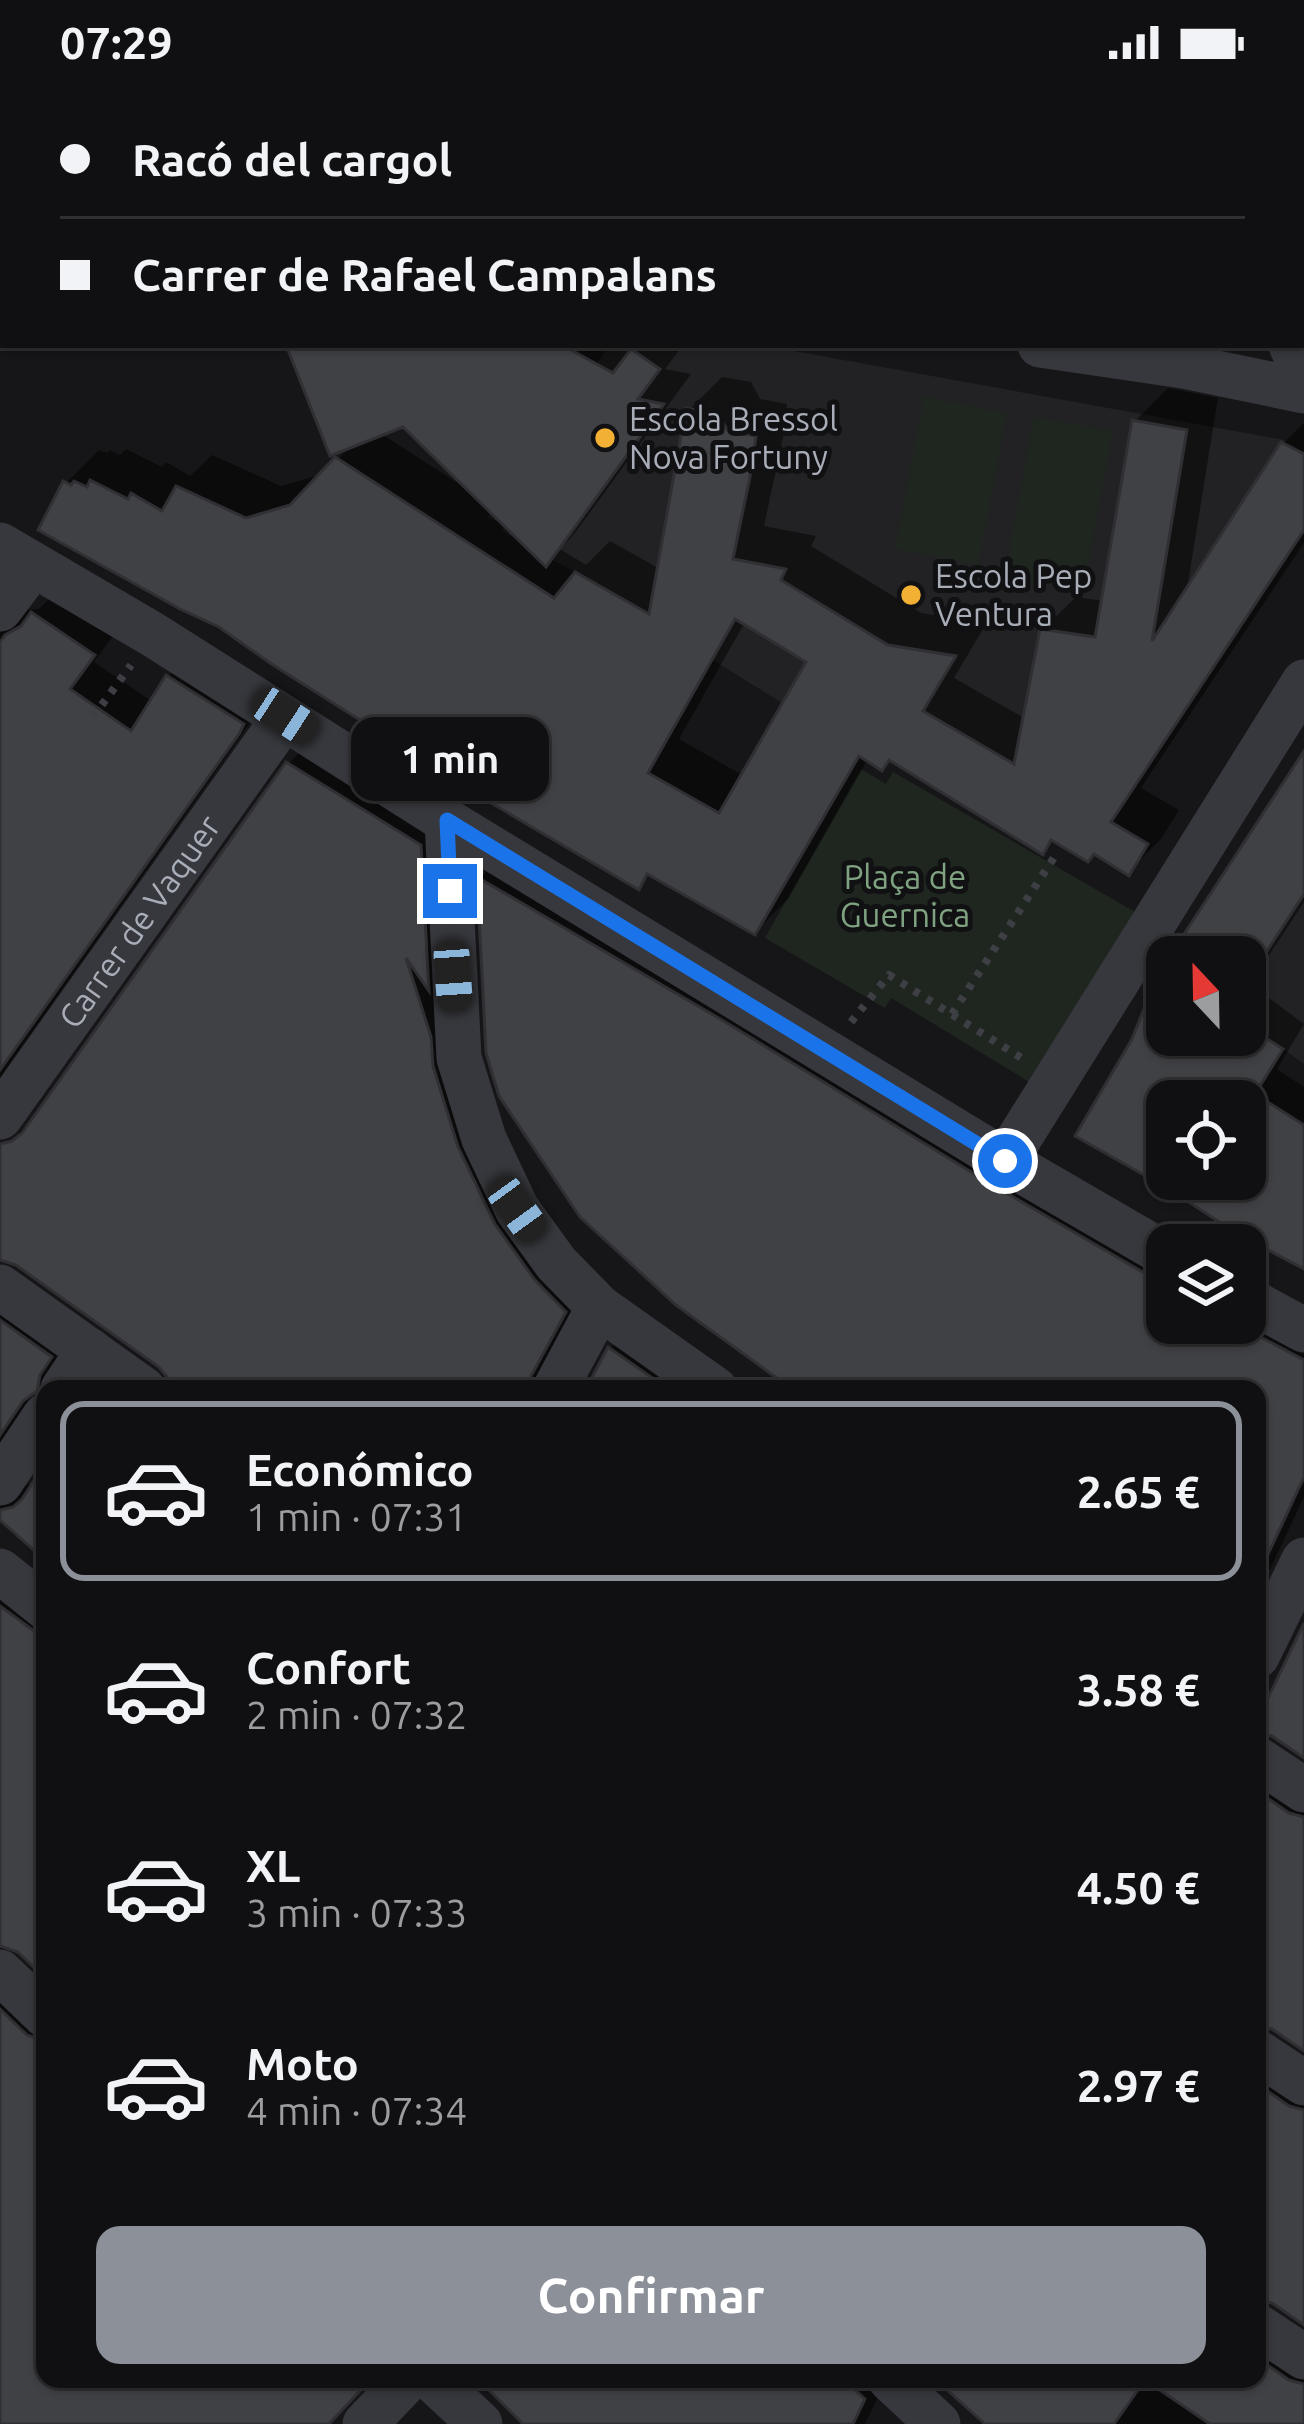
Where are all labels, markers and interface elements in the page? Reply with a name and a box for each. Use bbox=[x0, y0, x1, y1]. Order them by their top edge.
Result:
text: 07:29 bbox=[60, 17, 173, 68]
text: Racó del cargol bbox=[132, 134, 452, 185]
text: Carrer de Rafael Campalans bbox=[132, 249, 717, 300]
place label: Escola Bressol Nova Fortuny bbox=[629, 400, 838, 475]
marker: Escola Bressol Nova Fortuny bbox=[592, 425, 618, 451]
place label: Escola Pep Ventura bbox=[935, 557, 1092, 632]
marker: Escola Pep Ventura bbox=[898, 582, 924, 608]
car bbox=[245, 681, 325, 751]
callout: 1 min bbox=[351, 717, 549, 801]
text: 1 min bbox=[401, 737, 499, 780]
street label: Carrer de Vaquer bbox=[51, 807, 227, 1035]
park label: Plaça de Guernica bbox=[840, 858, 970, 933]
route end bbox=[423, 864, 477, 918]
north arrow bbox=[1146, 936, 1266, 1056]
map controls bbox=[1146, 936, 1266, 1344]
car bbox=[433, 939, 473, 1013]
button: locate bbox=[1146, 1080, 1266, 1200]
route start bbox=[978, 1134, 1032, 1188]
car bbox=[481, 1169, 553, 1249]
button: layers bbox=[1146, 1224, 1266, 1344]
icon: car bbox=[102, 1437, 210, 1545]
text: Económico bbox=[246, 1444, 474, 1495]
text: 2.65 € bbox=[1077, 1466, 1200, 1517]
text: 1 min · 07:31 bbox=[246, 1495, 467, 1538]
icon: car bbox=[102, 1635, 210, 1743]
text: Confort bbox=[246, 1642, 411, 1693]
text: 3.58 € bbox=[1077, 1664, 1200, 1715]
text: 2 min · 07:32 bbox=[246, 1693, 467, 1736]
icon: car bbox=[102, 1833, 210, 1941]
text: XL bbox=[246, 1840, 300, 1891]
text: 4.50 € bbox=[1077, 1862, 1200, 1913]
text: 3 min · 07:33 bbox=[246, 1891, 467, 1934]
icon: car bbox=[102, 2031, 210, 2139]
text: Moto bbox=[246, 2038, 359, 2089]
text: 2.97 € bbox=[1077, 2060, 1200, 2111]
text: 4 min · 07:34 bbox=[246, 2089, 467, 2132]
button: Confirmar bbox=[96, 2226, 1206, 2364]

